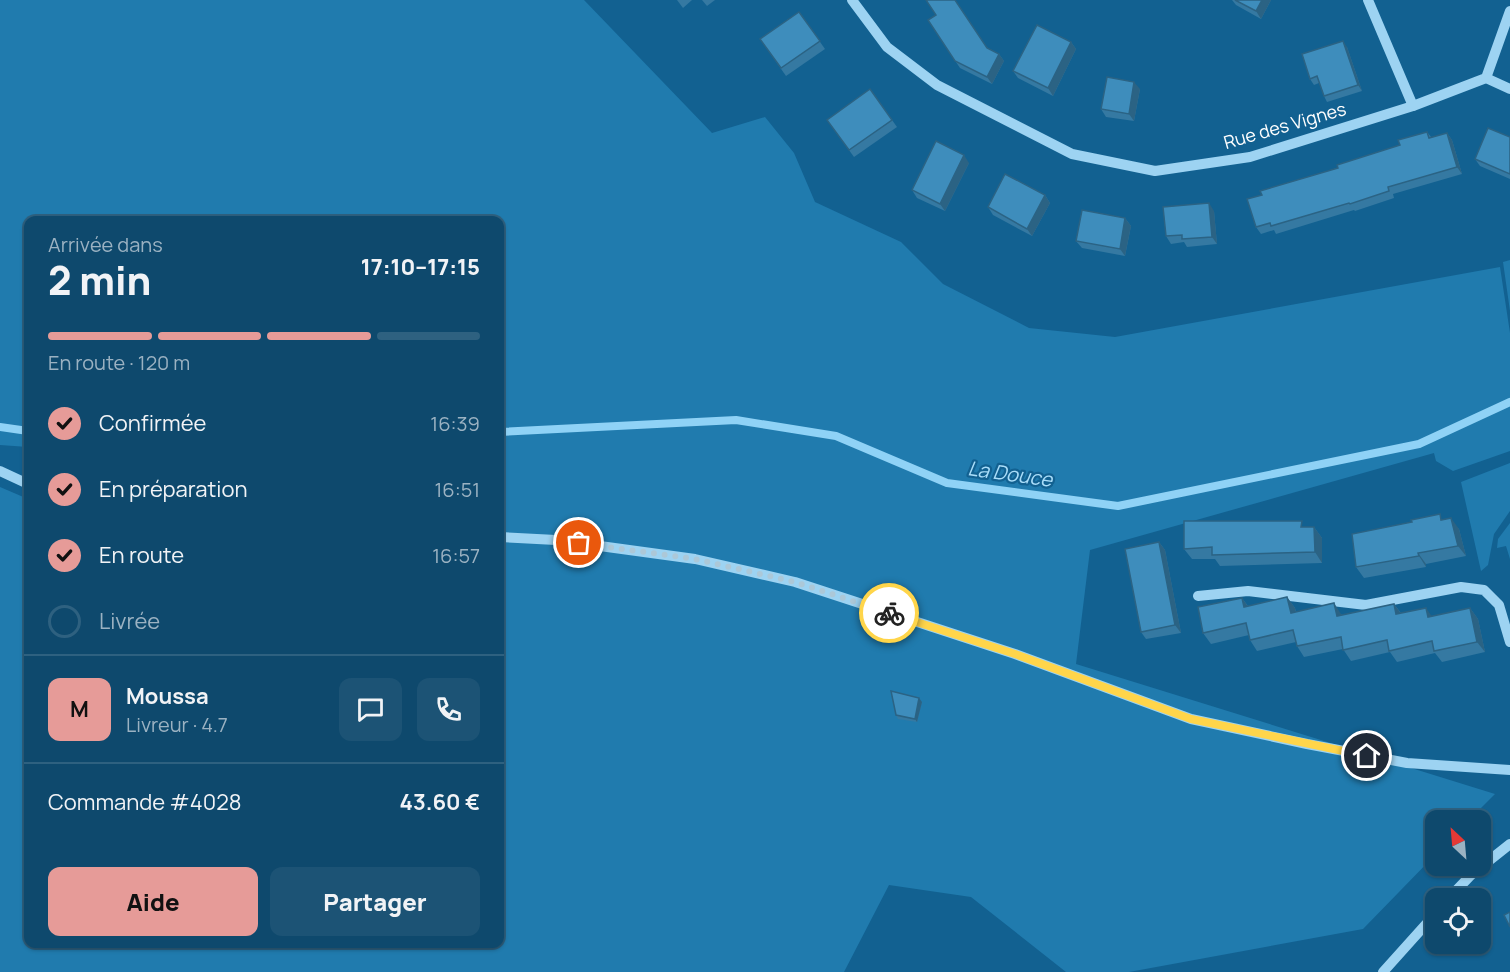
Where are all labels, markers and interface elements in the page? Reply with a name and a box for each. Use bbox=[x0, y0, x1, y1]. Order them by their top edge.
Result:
street label: Rue des Vignes bbox=[1221, 96, 1349, 154]
text: Arrivée dans bbox=[48, 231, 163, 258]
text: 17:10–17:15 bbox=[361, 252, 480, 282]
text: 2 min bbox=[48, 253, 151, 307]
text: En route · 120 m bbox=[48, 349, 190, 376]
icon: check bbox=[48, 407, 81, 440]
text: Confirmée bbox=[99, 408, 206, 438]
text: 16:39 bbox=[430, 410, 480, 437]
water label: La Douce bbox=[966, 454, 1055, 493]
icon: check bbox=[48, 473, 81, 506]
text: En préparation bbox=[99, 474, 247, 504]
text: 16:51 bbox=[434, 476, 480, 503]
pin bbox=[553, 517, 604, 568]
icon: bag bbox=[562, 526, 595, 559]
icon: check bbox=[48, 539, 81, 572]
text: En route bbox=[99, 540, 184, 570]
text: 16:57 bbox=[432, 542, 480, 569]
courier bbox=[859, 583, 919, 643]
icon: bike bbox=[873, 597, 906, 630]
text: Livrée bbox=[99, 606, 160, 636]
button: chat bbox=[339, 678, 402, 741]
button: phone bbox=[417, 678, 480, 741]
text: Moussa bbox=[126, 681, 209, 711]
text: M bbox=[70, 694, 89, 724]
text: Livreur · 4.7 bbox=[126, 711, 228, 738]
pin bbox=[1341, 730, 1392, 781]
icon: home bbox=[1350, 739, 1383, 772]
text: Commande #4028 bbox=[48, 787, 242, 817]
text: 43.60 € bbox=[400, 787, 480, 817]
north arrow bbox=[1425, 810, 1491, 876]
map controls bbox=[1425, 810, 1491, 954]
button: Aide bbox=[48, 867, 258, 936]
button: Partager bbox=[270, 867, 480, 936]
button: locate bbox=[1425, 888, 1491, 954]

